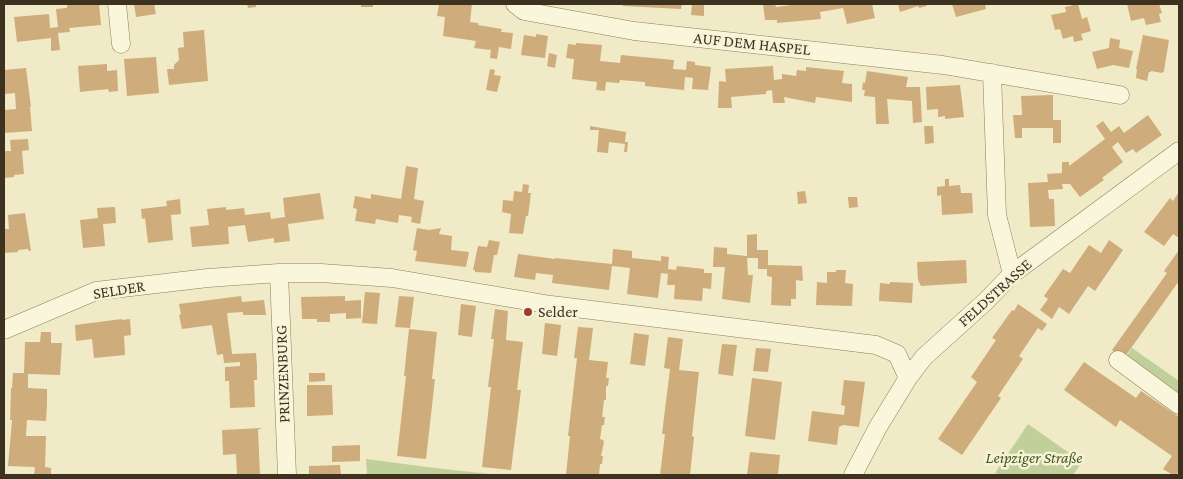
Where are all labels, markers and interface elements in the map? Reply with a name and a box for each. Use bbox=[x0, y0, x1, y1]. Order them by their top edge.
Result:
street label: AUF DEM HASPEL bbox=[693, 28, 811, 60]
street label: FELDSTRASSE bbox=[954, 255, 1036, 331]
street label: SELDER bbox=[92, 276, 146, 304]
place label: Selder bbox=[538, 302, 578, 322]
marker: Selder bbox=[522, 306, 534, 318]
street label: PRINZENBURG bbox=[272, 325, 294, 423]
park label: Leipziger Straße bbox=[986, 448, 1082, 468]

